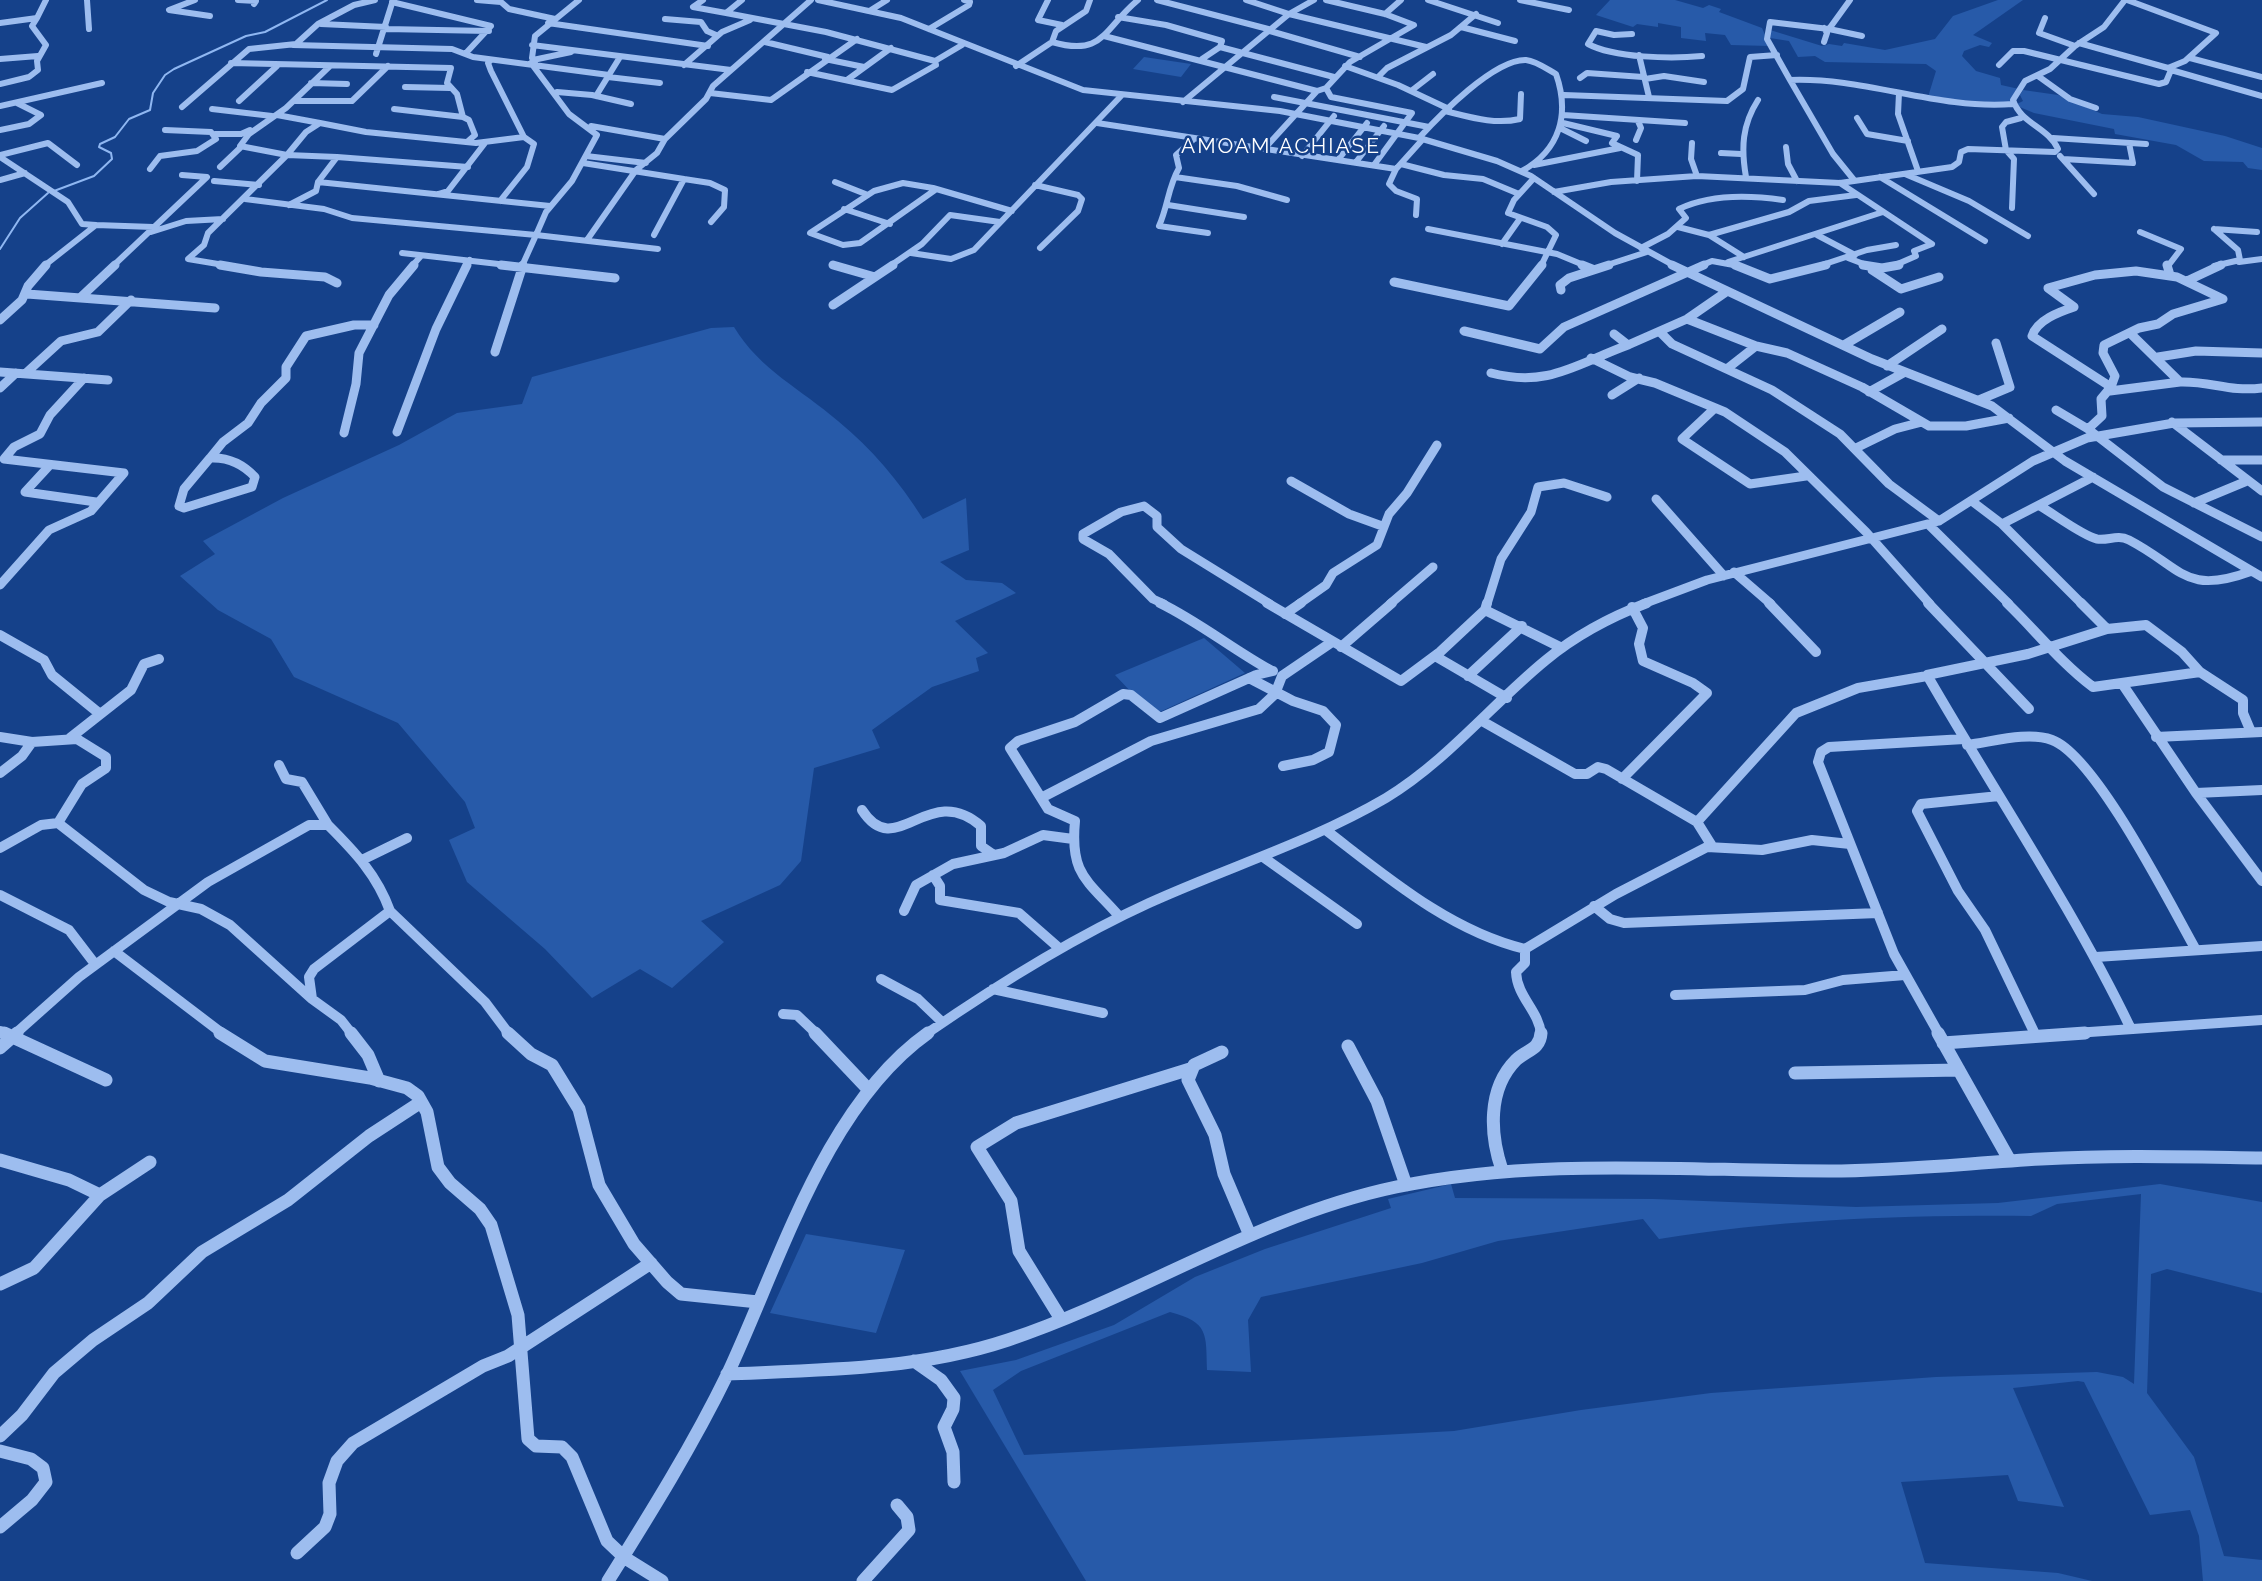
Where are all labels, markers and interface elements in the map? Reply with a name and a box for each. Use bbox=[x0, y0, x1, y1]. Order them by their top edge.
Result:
district label: AMOAM ACHIASE bbox=[1183, 134, 1379, 160]

